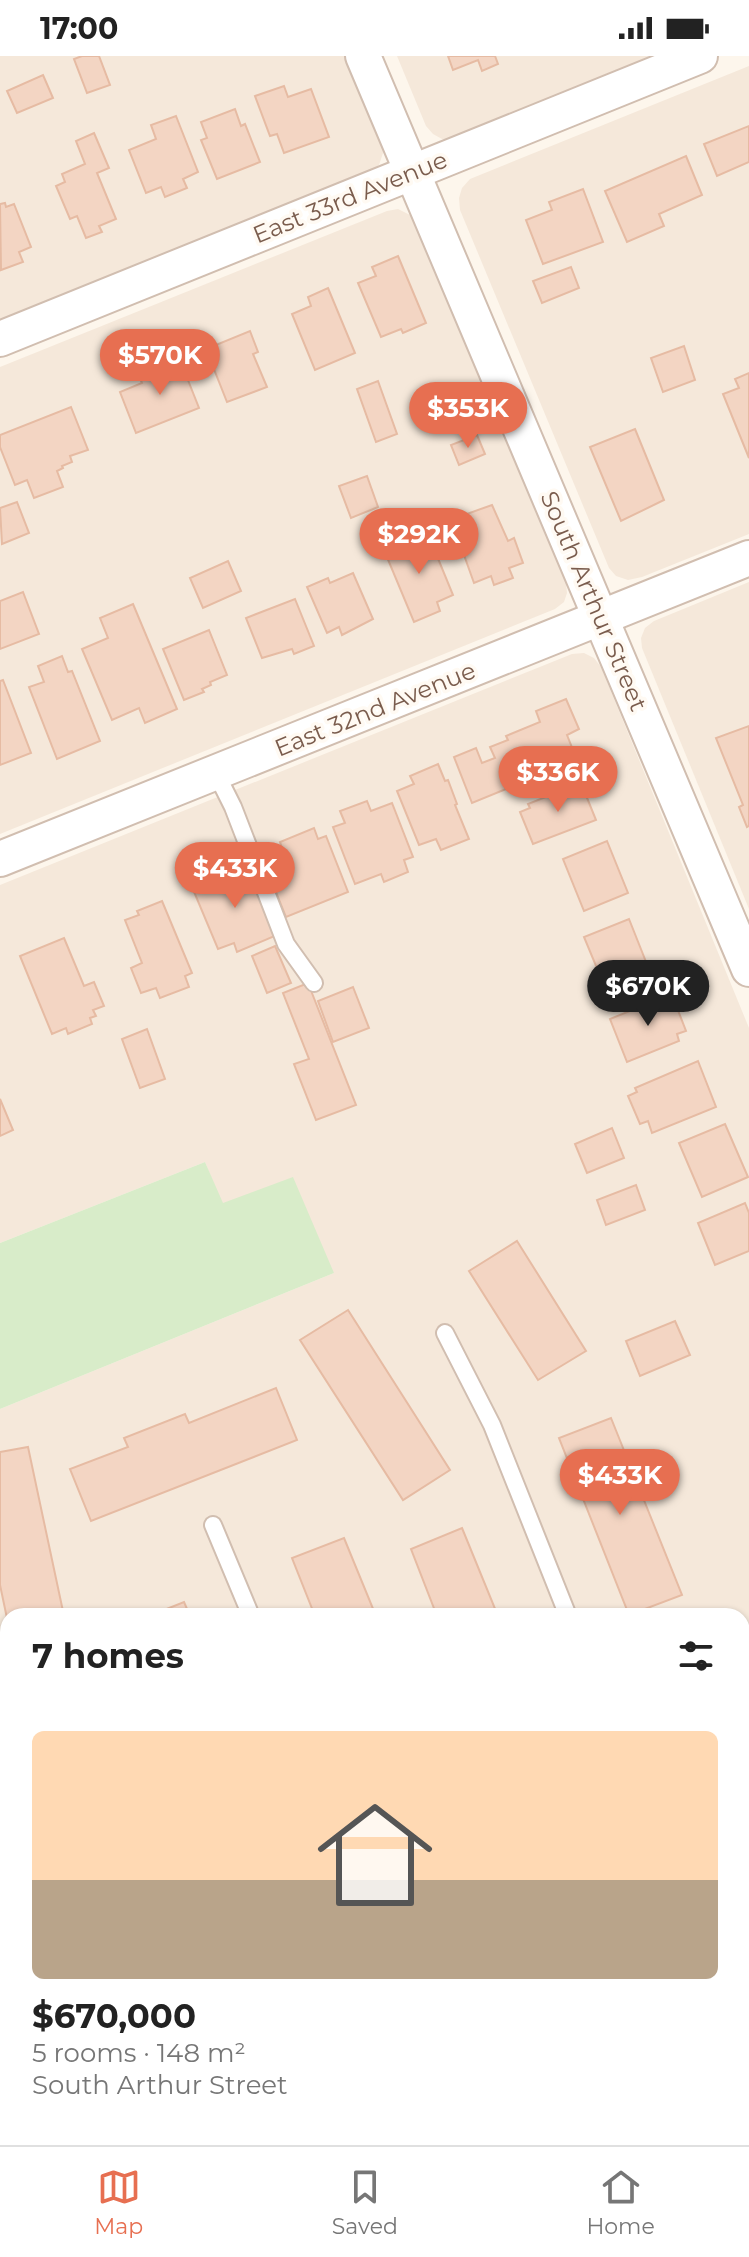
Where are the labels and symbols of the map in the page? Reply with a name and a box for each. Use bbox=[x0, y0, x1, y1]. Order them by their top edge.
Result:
street label: East 33rd Avenue bbox=[249, 145, 451, 249]
pin: $570K bbox=[104, 329, 216, 397]
pin: $353K bbox=[412, 382, 524, 450]
street label: South Arthur Street bbox=[535, 487, 654, 715]
pin: $292K bbox=[363, 508, 475, 576]
street label: East 32nd Avenue bbox=[270, 655, 480, 763]
pin: $336K bbox=[502, 746, 614, 814]
pin: $433K bbox=[179, 842, 291, 910]
pin: $670K bbox=[592, 960, 704, 1028]
pin: $433K bbox=[564, 1449, 676, 1517]

